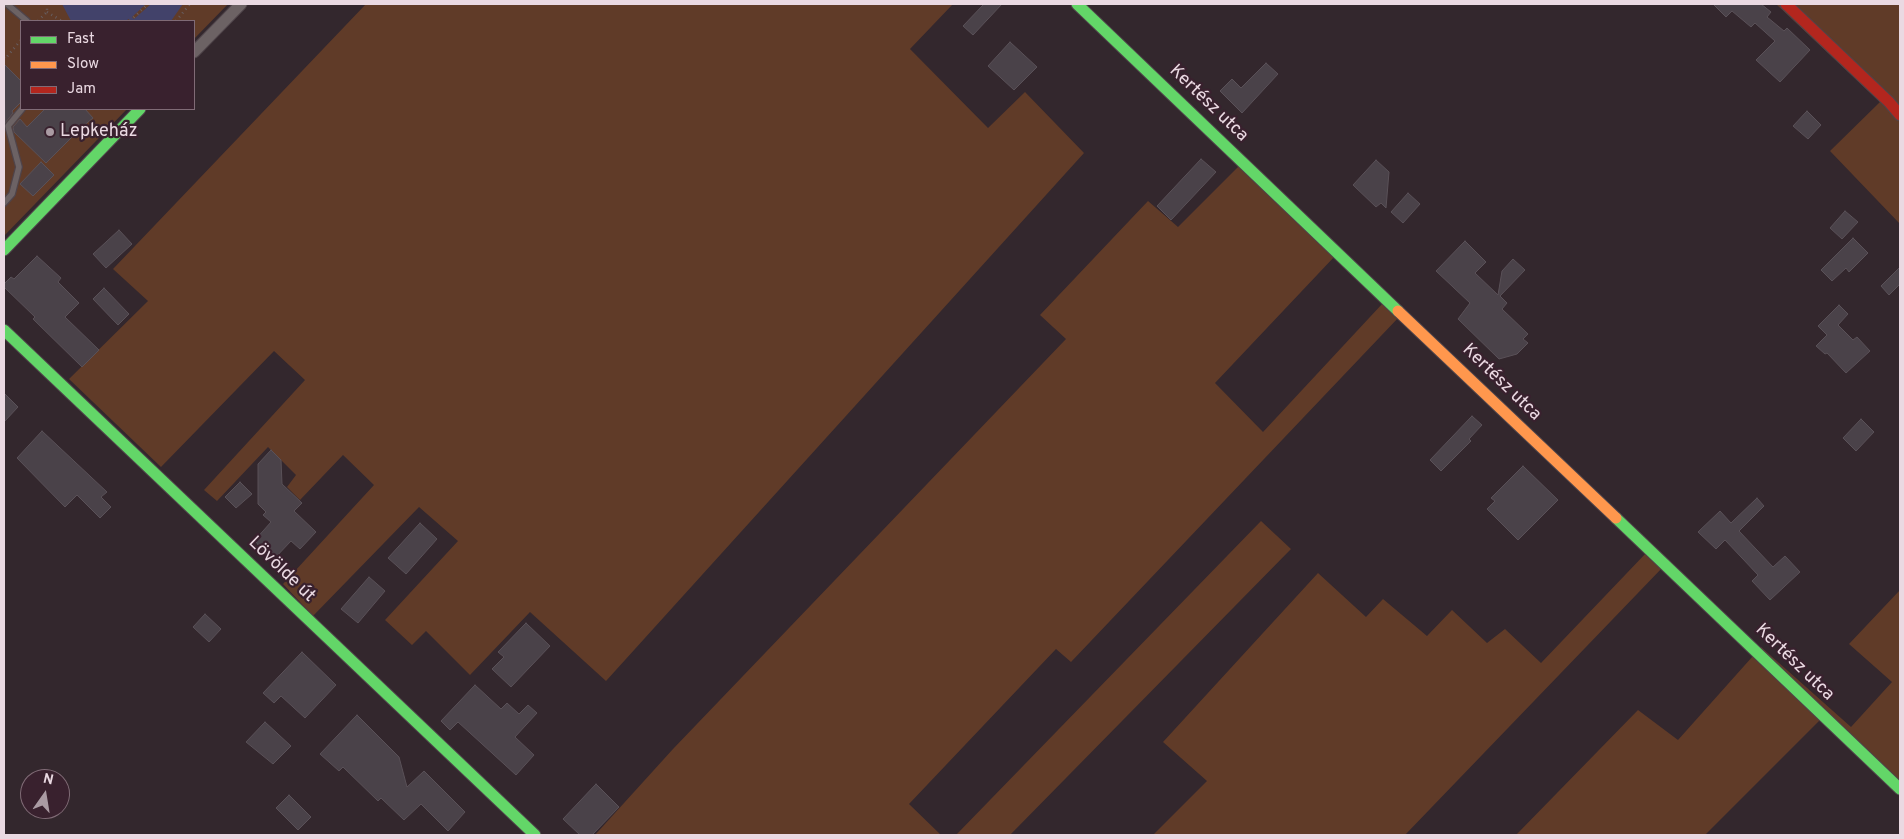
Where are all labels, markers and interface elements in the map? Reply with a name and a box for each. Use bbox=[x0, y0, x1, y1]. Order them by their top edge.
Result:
legend bbox=[20, 20, 195, 110]
text: Fast bbox=[67, 30, 95, 49]
text: Slow bbox=[67, 55, 99, 74]
street label: Kertész utca bbox=[1164, 61, 1252, 147]
text: Jam bbox=[67, 80, 96, 99]
place label: Lepkeház bbox=[60, 121, 137, 143]
marker: Lepkeház bbox=[44, 126, 56, 138]
street label: Kertész utca bbox=[1457, 340, 1545, 426]
street label: Lövölde út bbox=[243, 533, 319, 607]
street label: Kertész utca bbox=[1750, 620, 1838, 706]
north arrow bbox=[20, 769, 70, 819]
text: N bbox=[41, 770, 55, 789]

